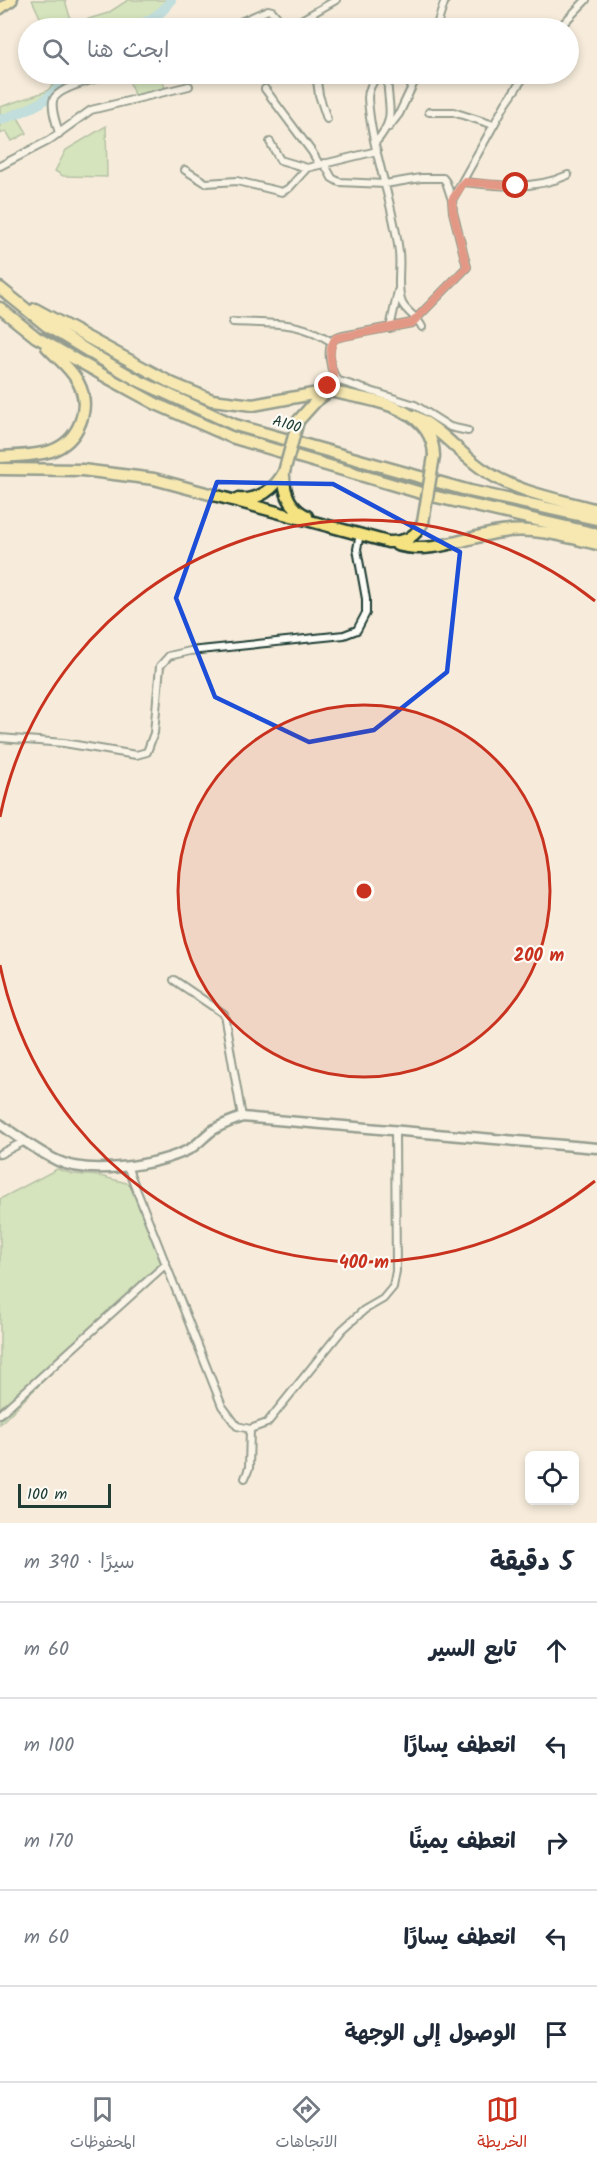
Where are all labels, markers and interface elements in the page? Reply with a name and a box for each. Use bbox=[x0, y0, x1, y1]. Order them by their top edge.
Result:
search box bbox=[18, 18, 579, 84]
text: ابحث هنا bbox=[87, 34, 169, 69]
icon: search bbox=[39, 35, 72, 68]
route start bbox=[502, 172, 528, 198]
route end bbox=[314, 372, 340, 398]
street label: A100 bbox=[270, 409, 304, 441]
centre of rings bbox=[354, 881, 374, 901]
text: 200 m bbox=[514, 942, 565, 971]
text: 400 m bbox=[339, 1249, 389, 1278]
map controls bbox=[525, 1451, 579, 1505]
button: locate bbox=[525, 1451, 579, 1505]
scale bar bbox=[18, 1481, 111, 1508]
text: 100 m bbox=[27, 1482, 67, 1507]
text: 5 دقيقة bbox=[490, 1542, 573, 1584]
text: سيرًا · 390 m bbox=[24, 1547, 135, 1579]
text: تابع السير bbox=[429, 1633, 516, 1668]
text: 60 m bbox=[24, 1634, 69, 1666]
icon: ahead bbox=[540, 1634, 573, 1667]
text: انعطف يسارًا bbox=[404, 1729, 516, 1764]
text: 100 m bbox=[24, 1730, 74, 1762]
icon: left bbox=[540, 1730, 573, 1763]
text: انعطف يمينًا bbox=[409, 1825, 516, 1860]
text: 170 m bbox=[24, 1826, 73, 1858]
icon: right bbox=[540, 1826, 573, 1859]
text: انعطف يسارًا bbox=[404, 1921, 516, 1956]
text: 60 m bbox=[24, 1922, 69, 1954]
icon: left bbox=[540, 1922, 573, 1955]
text: الوصول إلى الوجهة bbox=[344, 2017, 516, 2052]
icon: arrive bbox=[540, 2018, 573, 2051]
tab: المحفوظات bbox=[70, 2093, 136, 2156]
tab: الاتجاهات bbox=[276, 2093, 337, 2156]
tab: الخريطة bbox=[477, 2093, 527, 2156]

